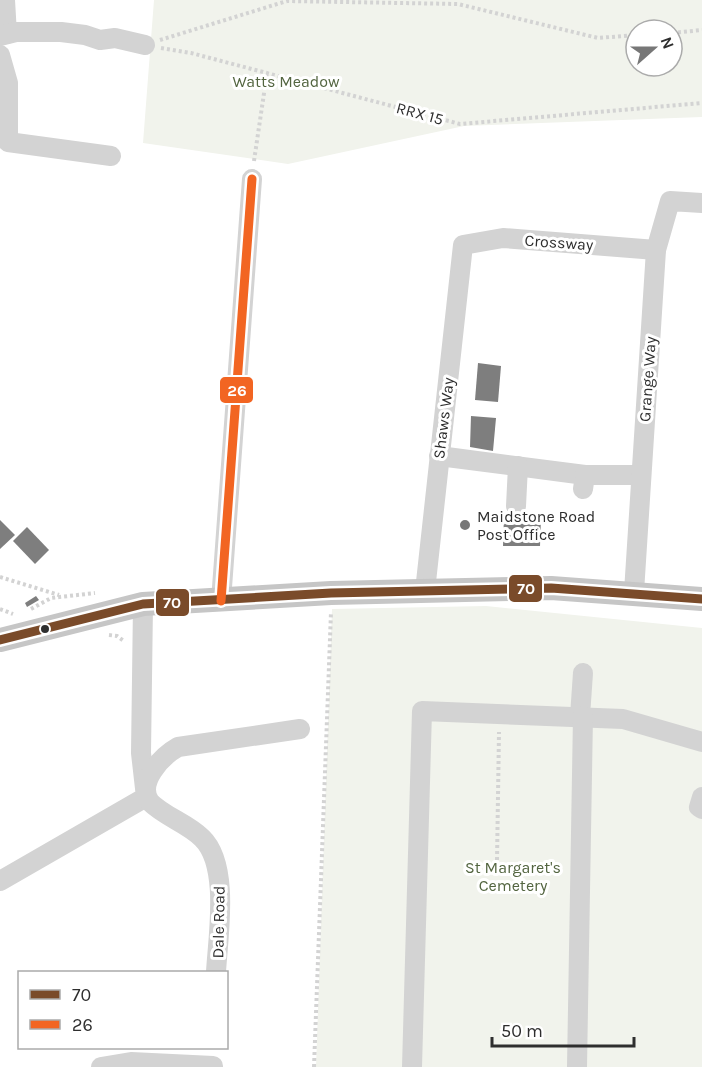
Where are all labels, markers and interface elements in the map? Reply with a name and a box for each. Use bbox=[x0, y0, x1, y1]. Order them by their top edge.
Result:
north arrow bbox=[624, 18, 684, 78]
text: N bbox=[657, 34, 678, 52]
park label: Watts Meadow bbox=[232, 72, 340, 91]
street label: RRX 15 bbox=[394, 98, 446, 129]
street label: Crossway bbox=[524, 231, 595, 254]
street label: Grange Way bbox=[635, 335, 660, 422]
line badge: 26 bbox=[219, 376, 254, 404]
street label: Shaws Way bbox=[429, 376, 458, 460]
text: 26 bbox=[227, 381, 247, 400]
place label: Maidstone Road Post Office bbox=[477, 507, 595, 544]
marker: Maidstone Road Post Office bbox=[458, 518, 472, 532]
line badge: 70 bbox=[508, 574, 543, 603]
text: 70 bbox=[517, 579, 535, 598]
line badge: 70 bbox=[155, 588, 190, 617]
text: 70 bbox=[163, 593, 181, 612]
unlabelled marker bbox=[39, 623, 51, 635]
park label: St Margaret's Cemetery bbox=[465, 858, 561, 895]
street label: Dale Road bbox=[208, 885, 229, 959]
legend bbox=[18, 971, 228, 1049]
text: 70 bbox=[72, 984, 91, 1006]
scale bar bbox=[492, 1010, 634, 1048]
text: 26 bbox=[72, 1014, 93, 1036]
text: 50 m bbox=[501, 1020, 543, 1042]

